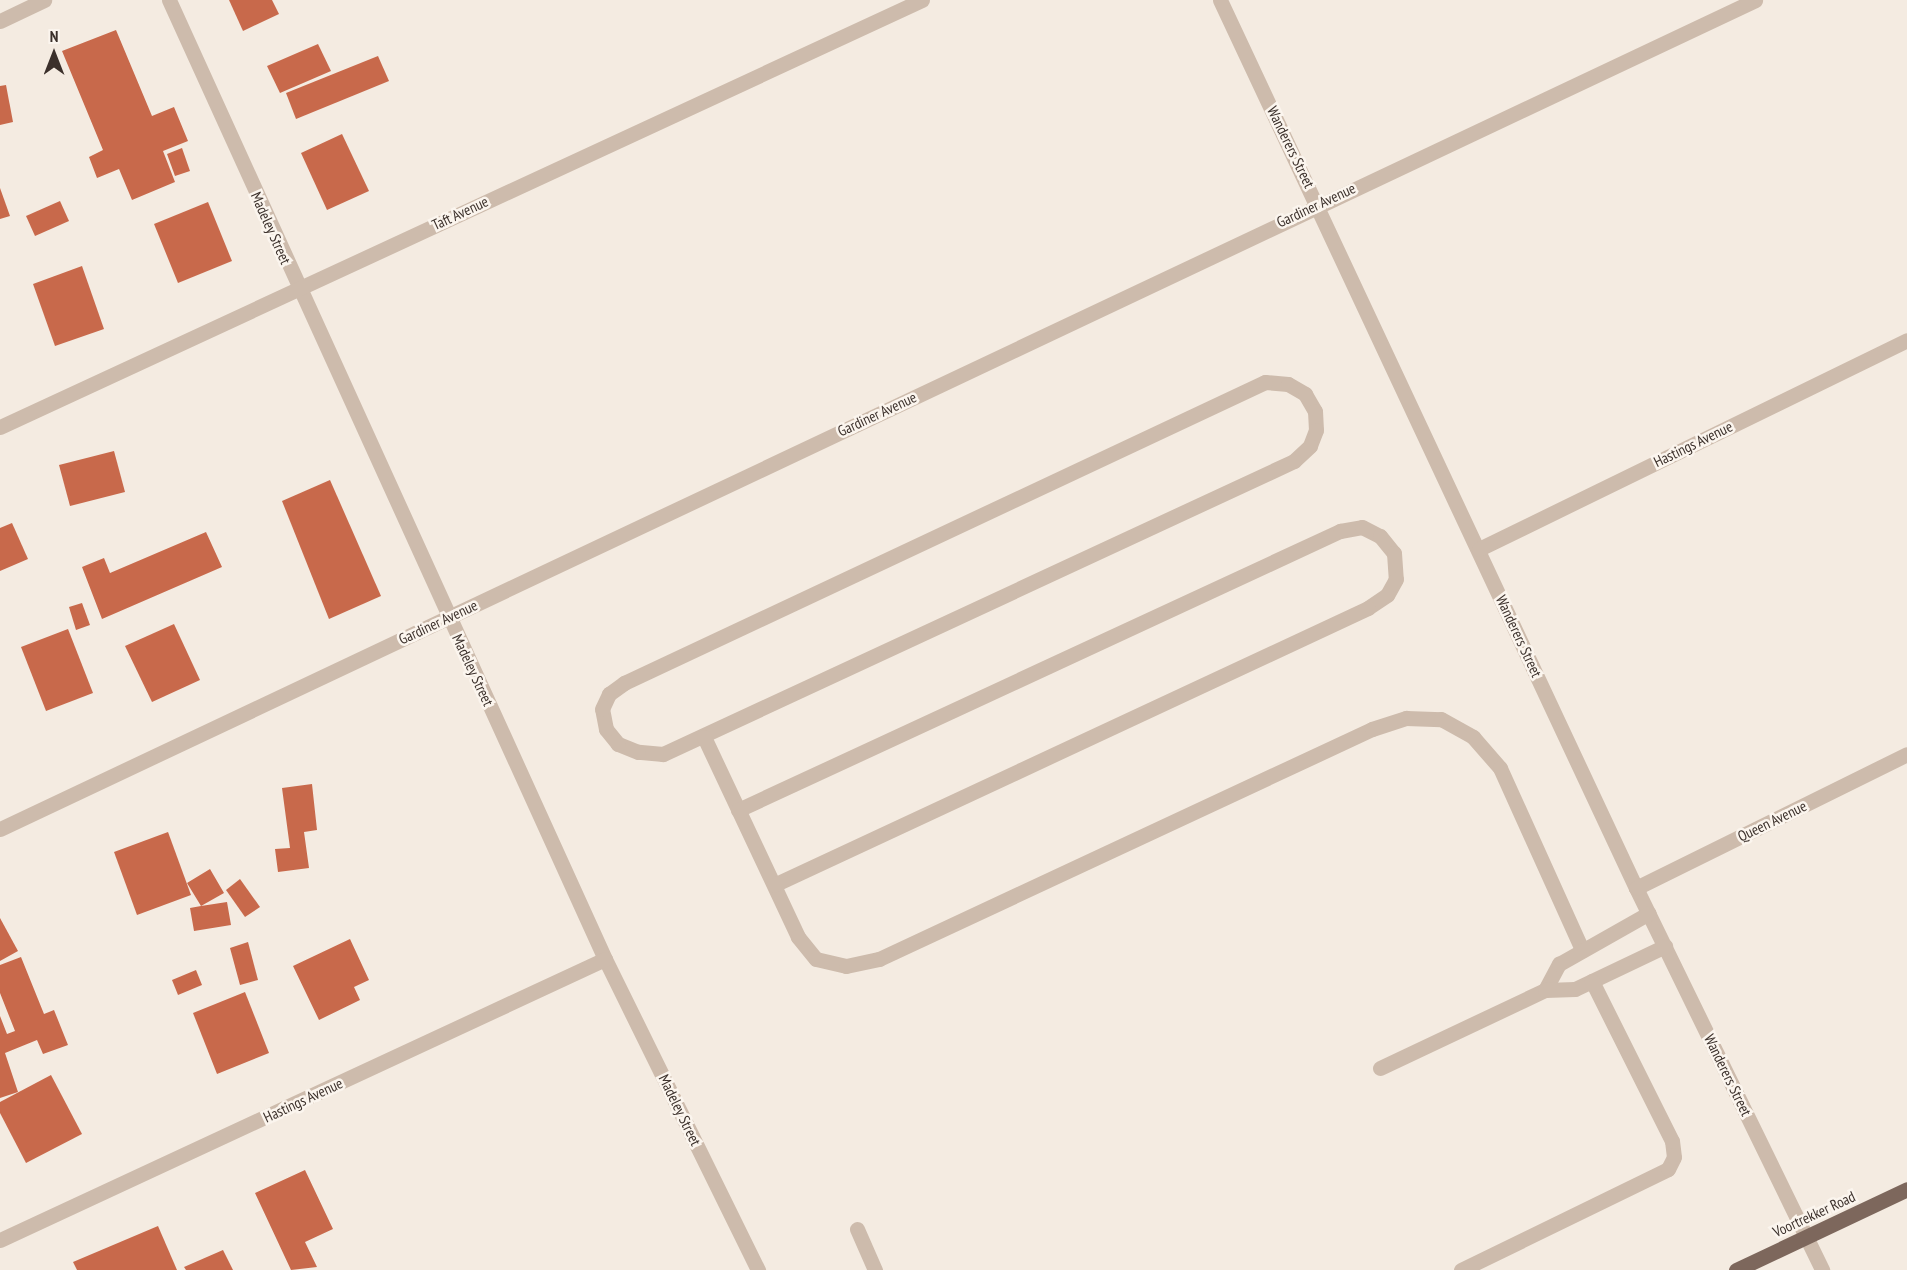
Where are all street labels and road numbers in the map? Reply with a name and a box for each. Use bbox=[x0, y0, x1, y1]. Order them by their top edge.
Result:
street label: Wanderers Street bbox=[1263, 103, 1319, 191]
street label: Gardiner Avenue bbox=[1274, 179, 1358, 231]
street label: Madeley Street bbox=[247, 189, 295, 267]
street label: Taft Avenue bbox=[429, 192, 491, 234]
street label: Gardiner Avenue bbox=[835, 388, 919, 440]
street label: Hastings Avenue bbox=[1651, 417, 1735, 471]
street label: Wanderers Street bbox=[1492, 592, 1546, 680]
street label: Gardiner Avenue bbox=[396, 596, 480, 648]
street label: Madeley Street bbox=[448, 631, 498, 709]
street label: Queen Avenue bbox=[1734, 797, 1810, 845]
street label: Wanderers Street bbox=[1700, 1031, 1756, 1119]
street label: Madeley Street bbox=[655, 1071, 705, 1149]
street label: Hastings Avenue bbox=[260, 1074, 346, 1126]
street label: Voortrekker Road bbox=[1770, 1187, 1858, 1241]

